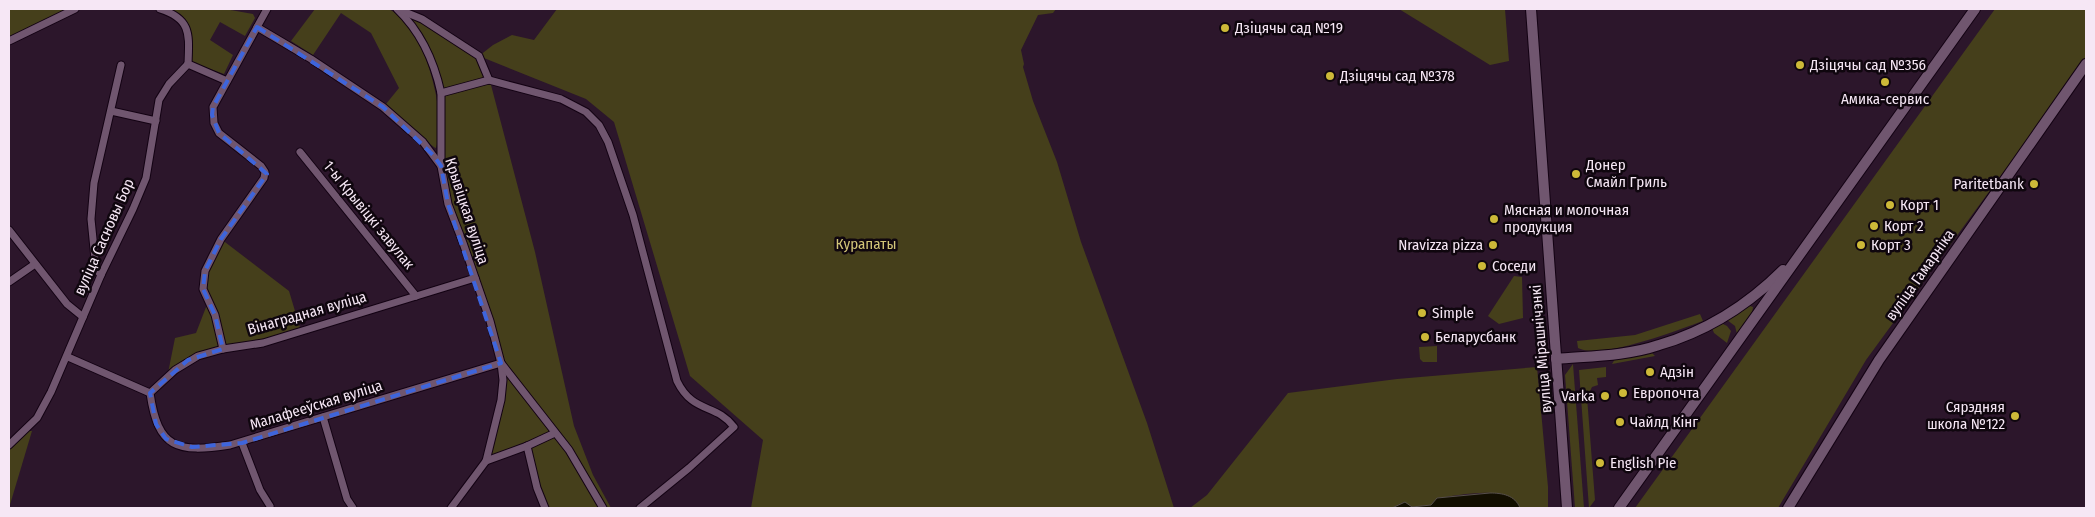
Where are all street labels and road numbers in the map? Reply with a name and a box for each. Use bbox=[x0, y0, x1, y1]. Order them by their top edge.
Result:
street label: Крывіцкая вуліца bbox=[441, 155, 493, 267]
street label: 1-ы Крывіцкі завулак bbox=[320, 157, 418, 273]
street label: вуліца Сасновы Бор bbox=[70, 176, 138, 298]
street label: вуліца Гамарніка bbox=[1882, 226, 1958, 324]
street label: вуліца Мірашнічэнкі bbox=[1526, 284, 1556, 414]
street label: Вінаградная вуліца bbox=[245, 287, 369, 339]
street label: Малафееўская вуліца bbox=[248, 376, 384, 434]

